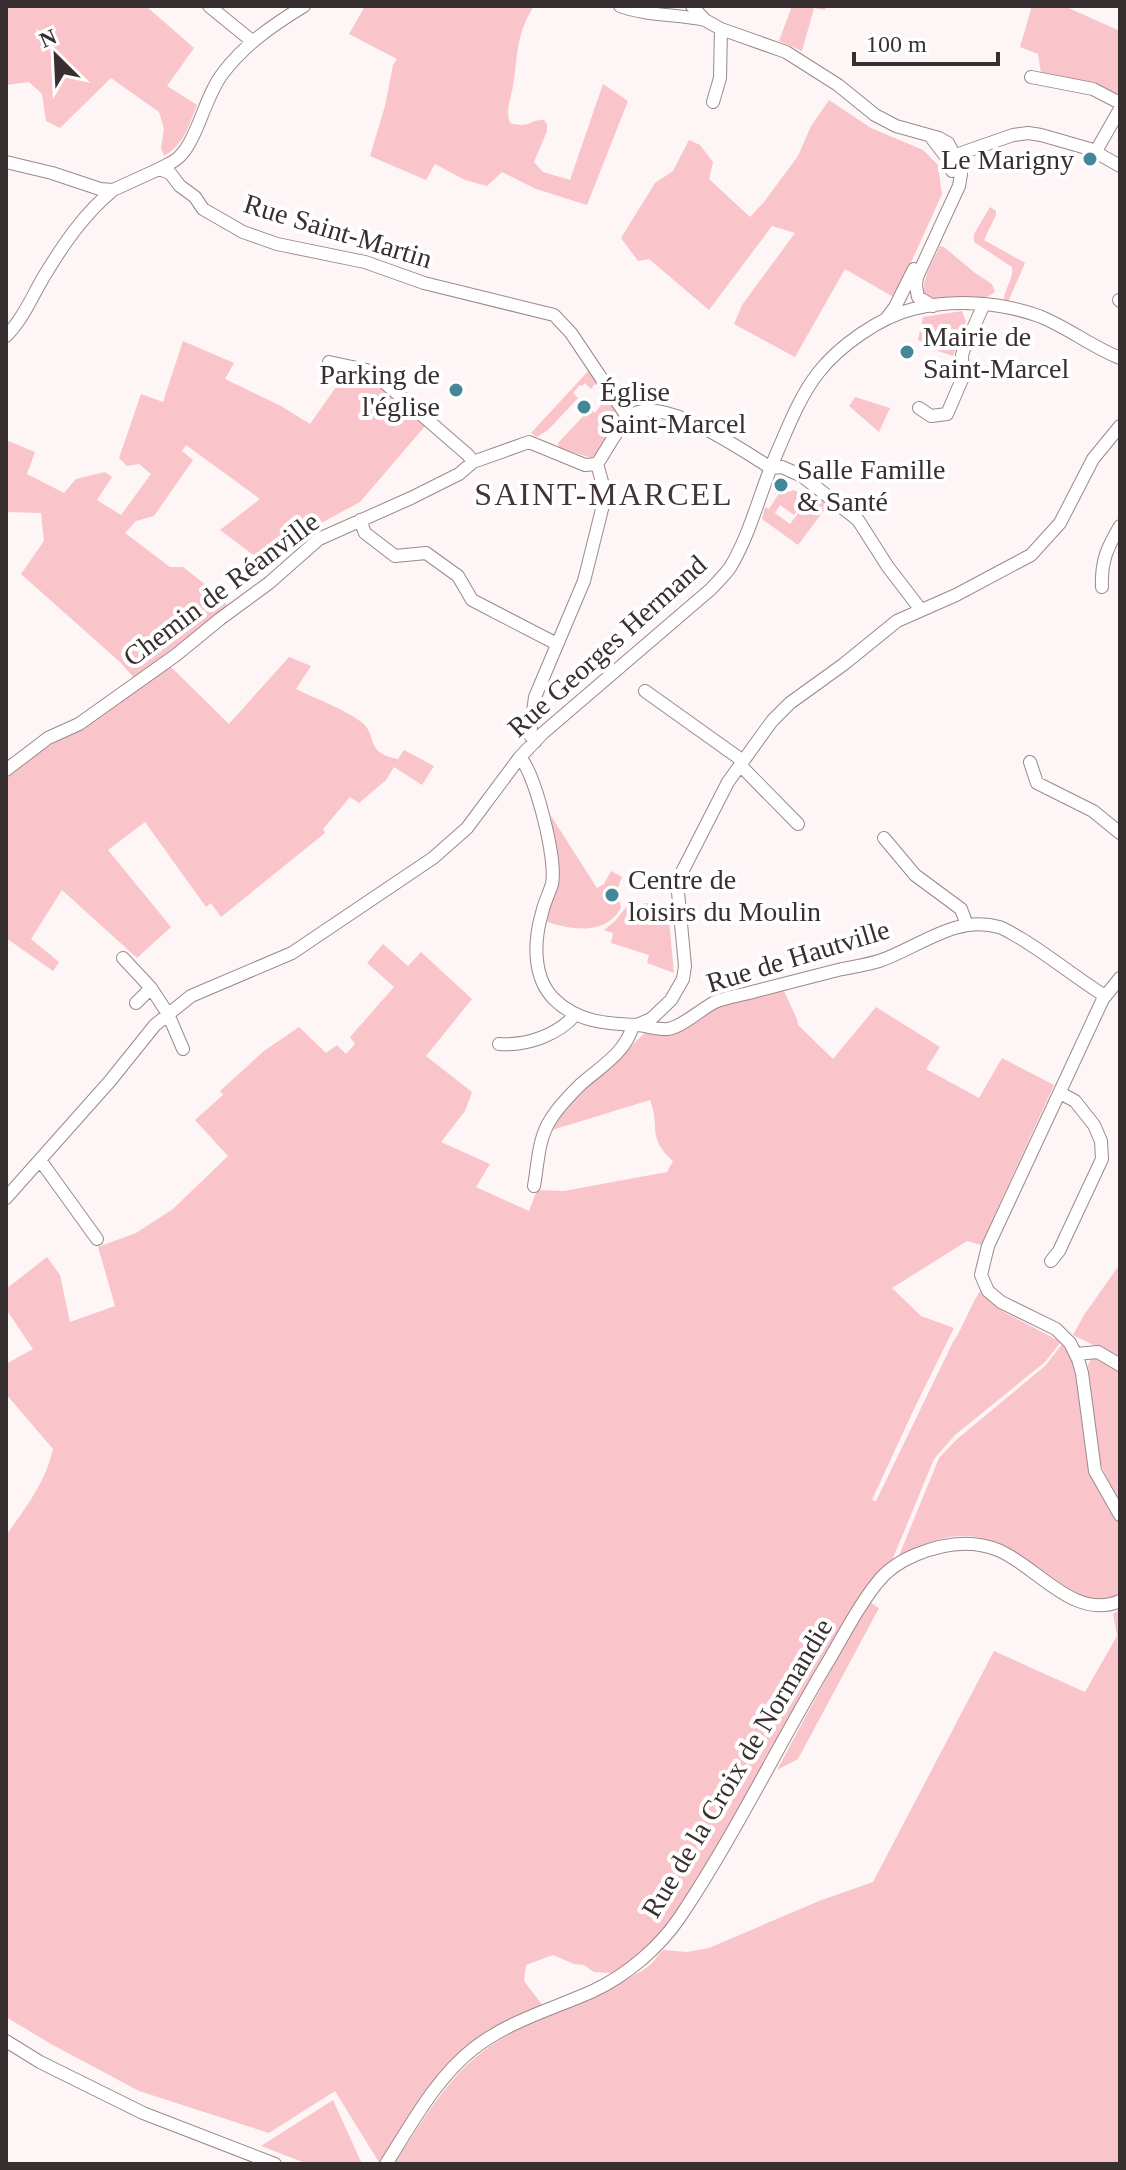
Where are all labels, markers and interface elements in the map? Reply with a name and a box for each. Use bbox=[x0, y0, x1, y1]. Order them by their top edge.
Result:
north arrow bbox=[16, 16, 96, 96]
scale bar bbox=[854, 16, 998, 66]
text: N bbox=[36, 23, 61, 53]
text: 100 m bbox=[866, 31, 927, 57]
place label: Le Marigny bbox=[941, 144, 1074, 175]
marker: Le Marigny bbox=[1081, 150, 1099, 168]
street label: Rue Saint-Martin bbox=[240, 188, 436, 274]
place label: Mairie de Saint-Marcel bbox=[923, 321, 1069, 384]
marker: Mairie de Saint-Marcel bbox=[898, 343, 916, 361]
place label: Parking de l'église bbox=[319, 359, 440, 422]
place label: Église Saint-Marcel bbox=[600, 376, 746, 439]
marker: Parking de l'église bbox=[447, 381, 465, 399]
marker: Église Saint-Marcel bbox=[575, 398, 593, 416]
place label: Salle Famille & Santé bbox=[797, 454, 946, 517]
district label: SAINT-MARCEL bbox=[474, 476, 734, 512]
marker: Salle Famille & Santé bbox=[772, 476, 790, 494]
street label: Chemin de Réanville bbox=[117, 505, 325, 673]
street label: Rue Georges Hermand bbox=[501, 549, 713, 743]
place label: Centre de loisirs du Moulin bbox=[628, 864, 821, 927]
marker: Centre de loisirs du Moulin bbox=[603, 886, 621, 904]
street label: Rue de Hautville bbox=[703, 913, 893, 999]
street label: Rue de la Croix de Normandie bbox=[635, 1613, 839, 1923]

